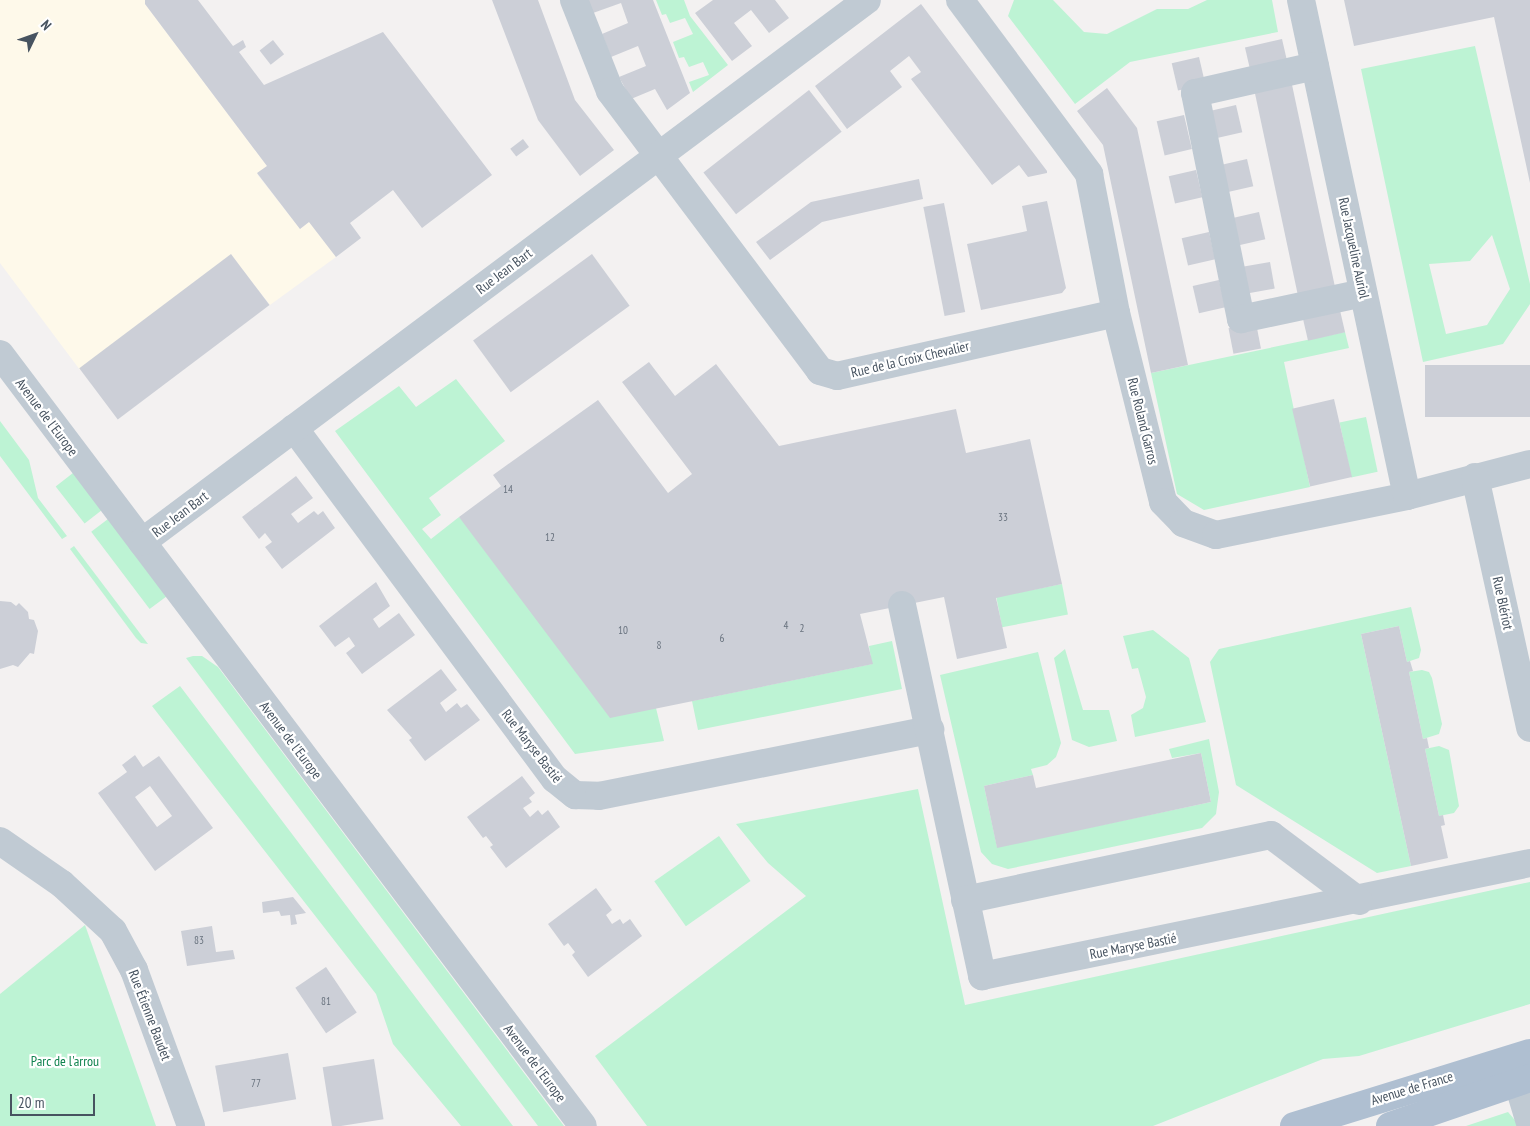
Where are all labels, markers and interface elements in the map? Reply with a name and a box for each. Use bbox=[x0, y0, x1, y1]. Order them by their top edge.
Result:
north arrow bbox=[10, 10, 60, 60]
text: N bbox=[37, 16, 55, 34]
street label: Rue Jacqueline Auriol bbox=[1335, 196, 1373, 300]
street label: Rue Jean Bart bbox=[473, 245, 535, 297]
street label: Rue de la Croix Chevalier bbox=[849, 337, 971, 381]
street label: Avenue de l'Europe bbox=[12, 375, 82, 459]
street label: Rue Roland Garros bbox=[1124, 376, 1162, 466]
house number: 14 bbox=[503, 482, 513, 496]
street label: Rue Jean Bart bbox=[149, 488, 211, 540]
house number: 33 bbox=[998, 510, 1008, 524]
house number: 12 bbox=[545, 530, 555, 544]
street label: Rue Blériot bbox=[1489, 575, 1517, 631]
house number: 4 bbox=[784, 618, 788, 632]
house number: 2 bbox=[800, 621, 804, 635]
house number: 10 bbox=[618, 623, 628, 637]
house number: 6 bbox=[720, 631, 724, 645]
house number: 8 bbox=[657, 638, 661, 652]
street label: Avenue de l'Europe bbox=[256, 698, 326, 782]
street label: Rue Maryse Bastié bbox=[498, 706, 566, 786]
street label: Rue Maryse Bastié bbox=[1088, 929, 1178, 963]
house number: 83 bbox=[194, 933, 204, 947]
street label: Rue Étienne Baudet bbox=[125, 968, 175, 1062]
house number: 81 bbox=[321, 994, 331, 1008]
street label: Avenue de l'Europe bbox=[500, 1021, 570, 1105]
park label: Parc de l'arrou bbox=[31, 1053, 99, 1069]
street label: Avenue de France bbox=[1369, 1068, 1455, 1108]
house number: 77 bbox=[251, 1076, 261, 1090]
scale bar bbox=[12, 1084, 98, 1116]
text: 20 m bbox=[18, 1093, 44, 1112]

